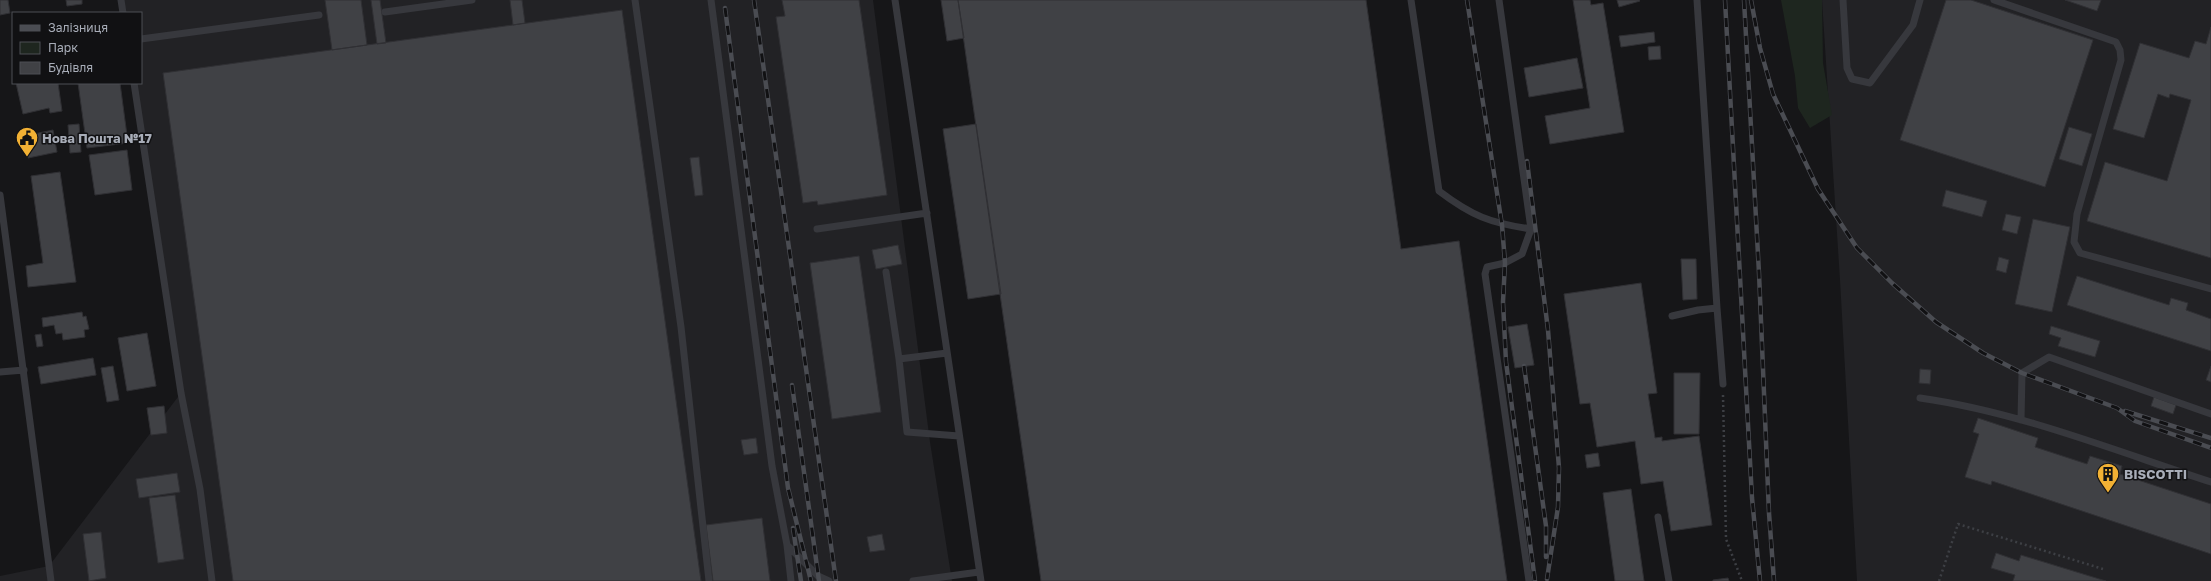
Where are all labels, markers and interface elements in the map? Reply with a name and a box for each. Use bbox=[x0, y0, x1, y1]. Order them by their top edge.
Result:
legend bbox=[12, 12, 142, 84]
text: Залізниця bbox=[48, 20, 108, 35]
text: Парк bbox=[48, 40, 78, 55]
text: Будівля bbox=[48, 60, 93, 75]
public building icon: Нова Пошта №17 bbox=[14, 125, 40, 158]
place label: Нова Пошта №17 bbox=[42, 130, 152, 146]
building icon: BISCOTTI bbox=[2095, 461, 2121, 494]
place label: BISCOTTI bbox=[2124, 466, 2187, 482]

